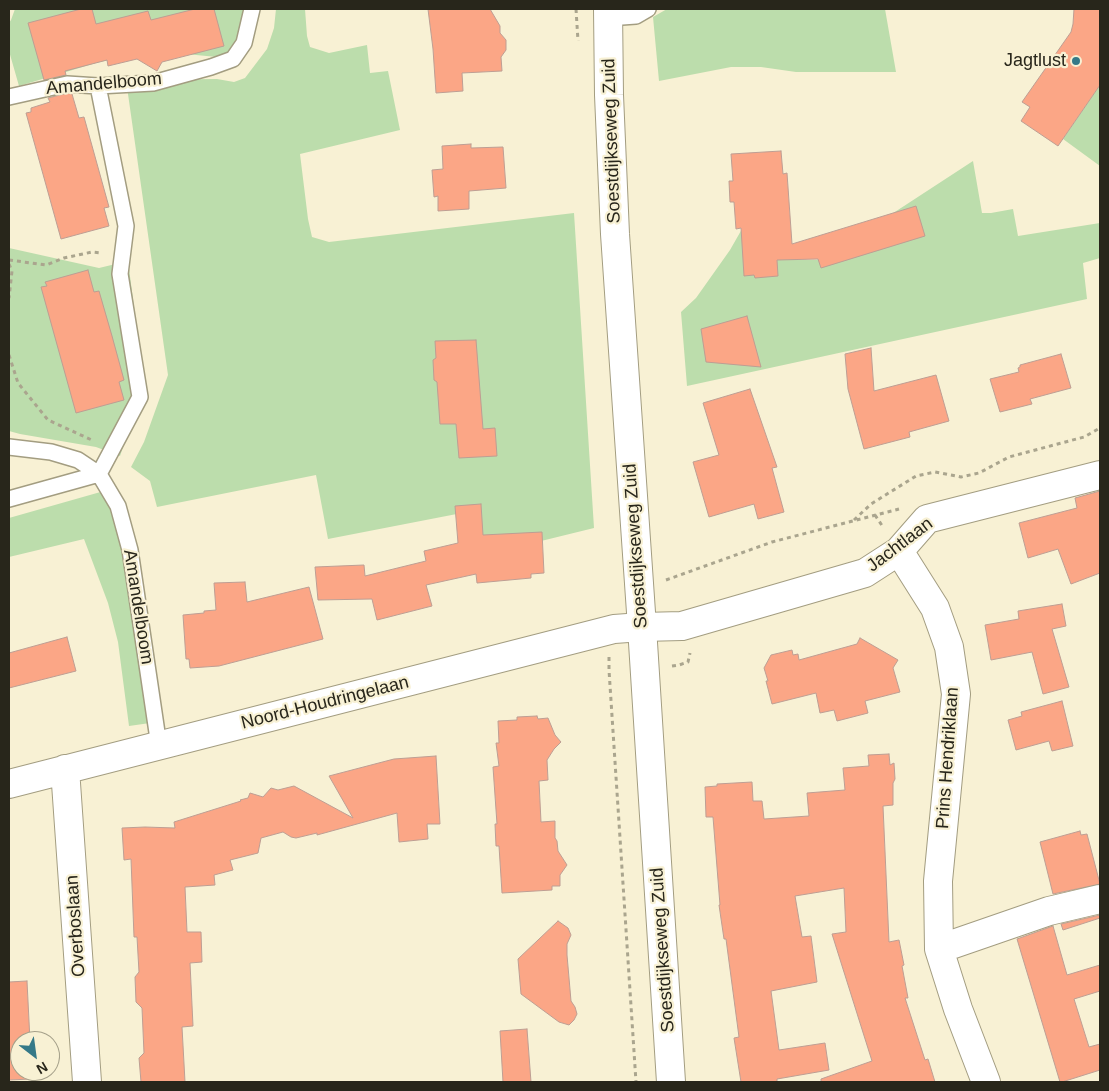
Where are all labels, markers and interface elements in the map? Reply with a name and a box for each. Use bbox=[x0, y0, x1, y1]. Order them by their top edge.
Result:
place label: Jagtlust bbox=[1004, 50, 1066, 72]
marker: Jagtlust bbox=[1070, 55, 1082, 67]
street label: Soestdijkseweg Zuid bbox=[598, 58, 626, 224]
street label: Amandelboom bbox=[45, 68, 163, 100]
street label: Soestdijkseweg Zuid bbox=[619, 463, 653, 629]
street label: Jachtlaan bbox=[863, 513, 937, 577]
street label: Amandelboom bbox=[118, 548, 158, 666]
street label: Noord-Houdringelaan bbox=[239, 672, 411, 734]
street label: Prins Hendriklaan bbox=[932, 686, 964, 830]
street label: Soestdijkseweg Zuid bbox=[646, 867, 680, 1033]
street label: Overboslaan bbox=[62, 874, 90, 978]
north arrow bbox=[10, 1031, 60, 1081]
text: N bbox=[34, 1059, 50, 1078]

